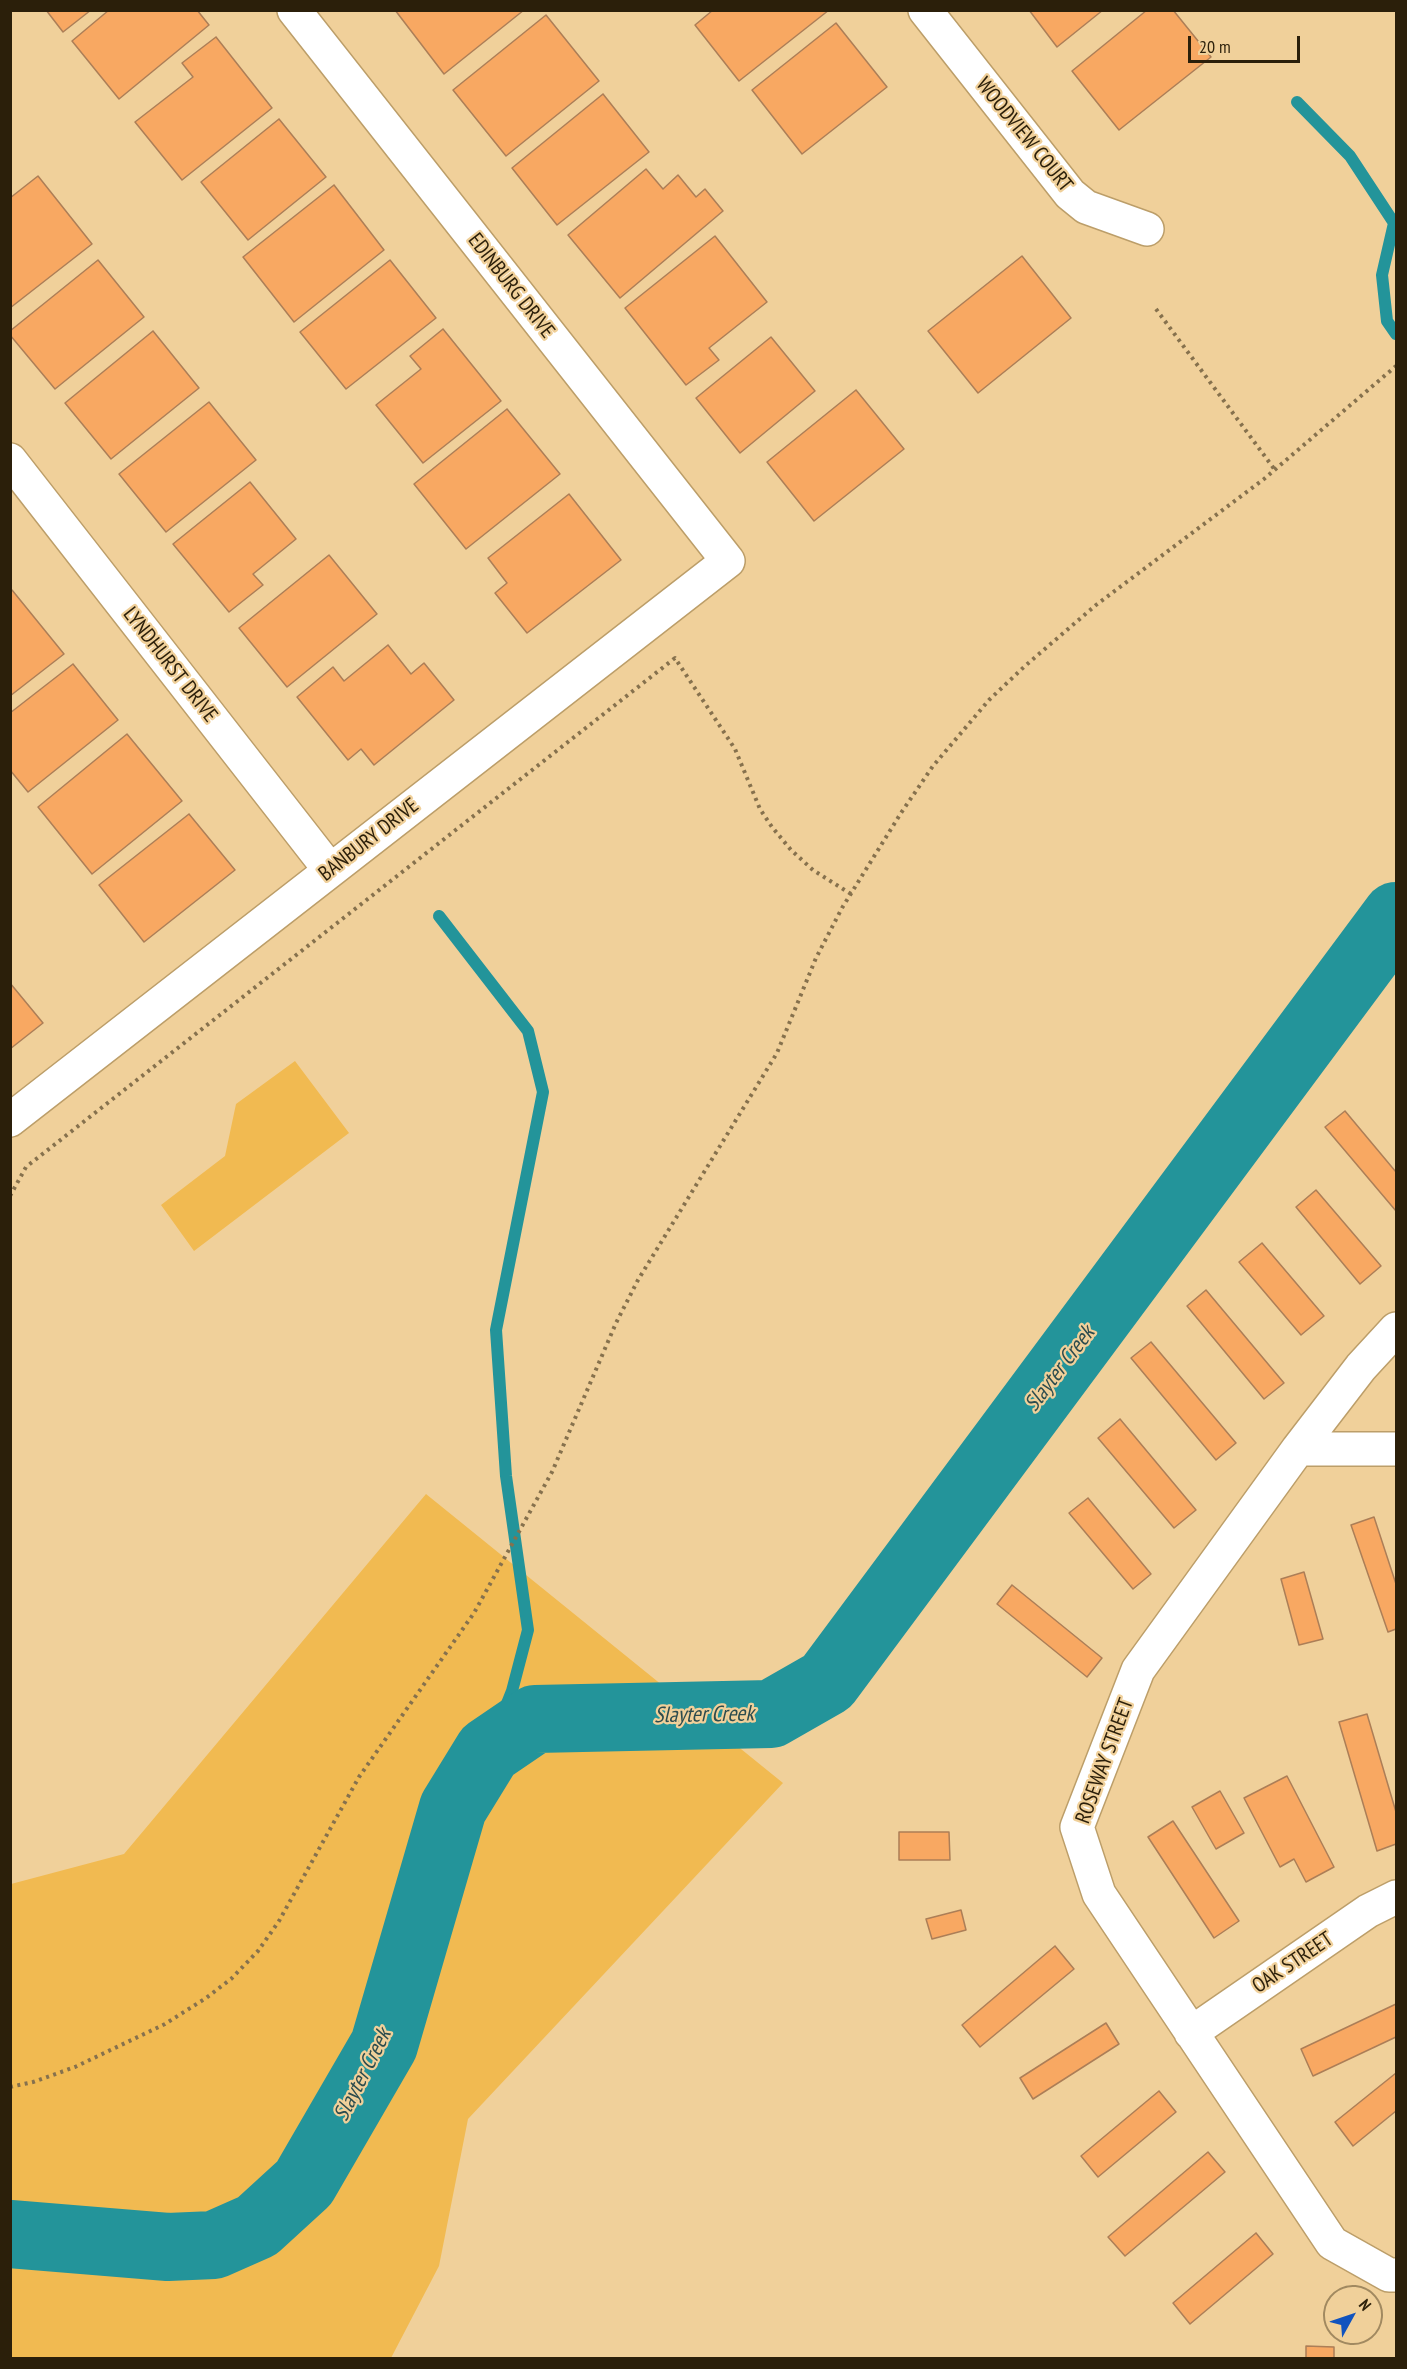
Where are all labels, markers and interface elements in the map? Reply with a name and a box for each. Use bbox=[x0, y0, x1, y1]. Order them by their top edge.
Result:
scale bar bbox=[1191, 24, 1304, 62]
text: 20 m bbox=[1199, 35, 1231, 58]
street label: WOODVIEW COURT bbox=[970, 73, 1078, 197]
street label: EDINBURG DRIVE bbox=[462, 229, 560, 343]
street label: LYNDHURST DRIVE bbox=[117, 603, 223, 727]
street label: BANBURY DRIVE bbox=[314, 793, 424, 887]
water label: Slayter Creek bbox=[1019, 1321, 1101, 1417]
street label: ROSEWAY STREET bbox=[1071, 1695, 1139, 1827]
water label: Slayter Creek bbox=[654, 1701, 754, 1729]
street label: OAK STREET bbox=[1248, 1927, 1338, 1999]
water label: Slayter Creek bbox=[329, 2025, 397, 2125]
north arrow bbox=[1323, 2285, 1383, 2345]
text: N bbox=[1355, 2295, 1376, 2314]

